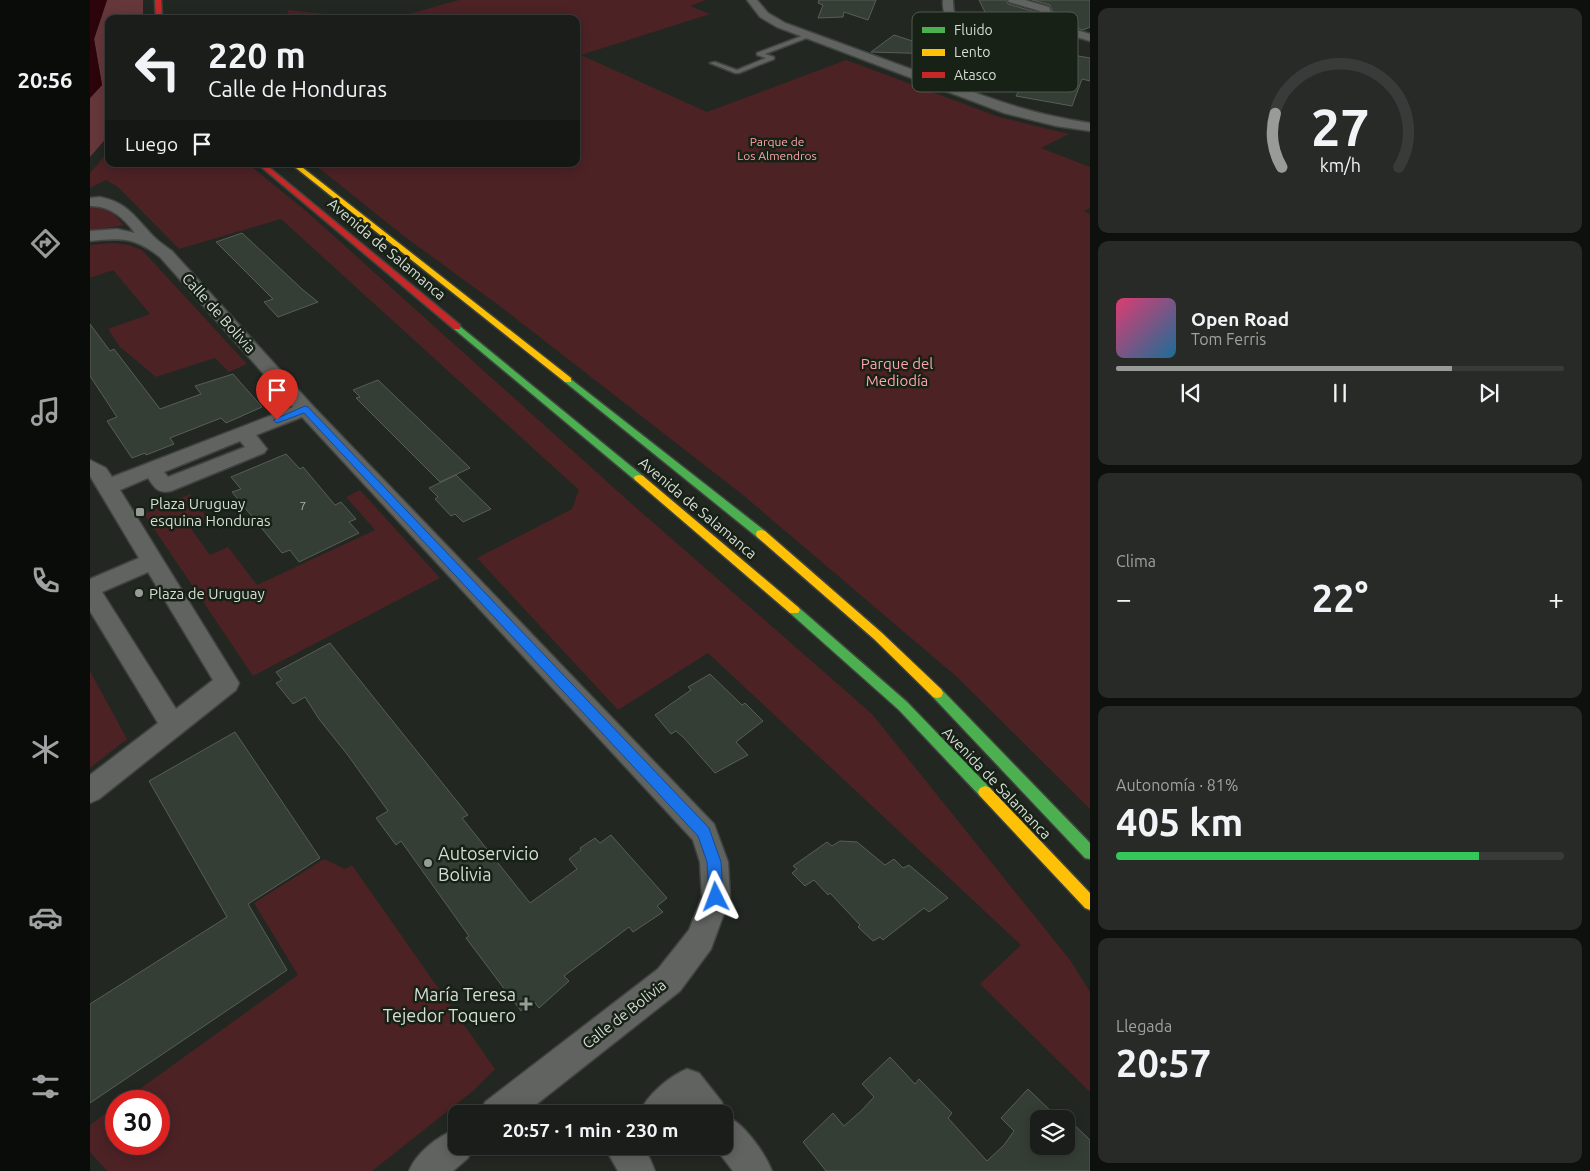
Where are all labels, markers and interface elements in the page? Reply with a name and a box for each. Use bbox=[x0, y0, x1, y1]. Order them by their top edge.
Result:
legend bbox=[912, 12, 1078, 92]
text: Fluido bbox=[954, 22, 993, 38]
icon: left bbox=[125, 35, 190, 100]
text: 220 m bbox=[208, 35, 306, 75]
text: Lento bbox=[954, 44, 991, 60]
text: 20:56 bbox=[17, 67, 73, 92]
text: Atasco bbox=[954, 67, 997, 83]
text: Calle de Honduras bbox=[208, 76, 387, 101]
text: 27 bbox=[1311, 98, 1369, 156]
icon: arrive bbox=[188, 130, 216, 158]
text: Luego bbox=[125, 133, 178, 155]
park label: Parque de Los Almendros bbox=[737, 135, 817, 162]
text: km/h bbox=[1319, 155, 1361, 175]
street label: Avenida de Salamanca bbox=[325, 195, 449, 303]
icon: directions bbox=[28, 226, 63, 261]
street label: Calle de Bolivia bbox=[179, 270, 259, 356]
text: Open Road bbox=[1191, 308, 1289, 330]
text: Tom Ferris bbox=[1191, 330, 1266, 348]
park label: Parque del Mediodía bbox=[861, 355, 933, 389]
pin bbox=[256, 369, 298, 420]
icon: arrive bbox=[263, 376, 291, 404]
icon: previous bbox=[1177, 379, 1205, 407]
icon: pause bbox=[1326, 379, 1354, 407]
icon: next bbox=[1475, 379, 1503, 407]
icon: music bbox=[28, 394, 63, 429]
street label: Avenida de Salamanca bbox=[636, 454, 760, 562]
place label: Plaza Uruguay esquina Honduras bbox=[150, 495, 271, 529]
house number: 7 bbox=[300, 499, 306, 512]
marker: Plaza Uruguay esquina Honduras bbox=[134, 506, 146, 518]
text: Clima bbox=[1116, 552, 1156, 570]
icon: phone bbox=[28, 563, 63, 598]
text: 22° bbox=[1312, 577, 1368, 619]
text: − bbox=[1116, 583, 1132, 614]
text: + bbox=[1548, 583, 1564, 614]
place label: Plaza de Uruguay bbox=[149, 585, 265, 602]
marker: Plaza de Uruguay bbox=[133, 587, 145, 599]
street label: Avenida de Salamanca bbox=[939, 724, 1055, 842]
icon: climate bbox=[28, 732, 63, 767]
text: Autonomía · 81% bbox=[1116, 776, 1238, 794]
text: 405 km bbox=[1116, 801, 1243, 843]
place label: Autoservicio Bolivia bbox=[438, 843, 539, 884]
marker: Autoservicio Bolivia bbox=[422, 857, 434, 869]
position arrow bbox=[689, 870, 741, 922]
icon: car bbox=[28, 900, 63, 935]
street label: Calle de Bolivia bbox=[579, 976, 669, 1052]
place label: María Teresa Tejedor Toquero bbox=[383, 984, 516, 1025]
marker: María Teresa Tejedor Toquero bbox=[520, 998, 532, 1010]
text: Llegada bbox=[1116, 1017, 1172, 1035]
text: 20:57 bbox=[1116, 1042, 1211, 1084]
icon: filters bbox=[28, 1069, 63, 1104]
speed limit sign: 30 bbox=[105, 1090, 170, 1155]
map controls bbox=[1030, 1110, 1075, 1155]
button: layers bbox=[1030, 1110, 1075, 1155]
text: 20:57 · 1 min · 230 m bbox=[503, 1119, 678, 1141]

